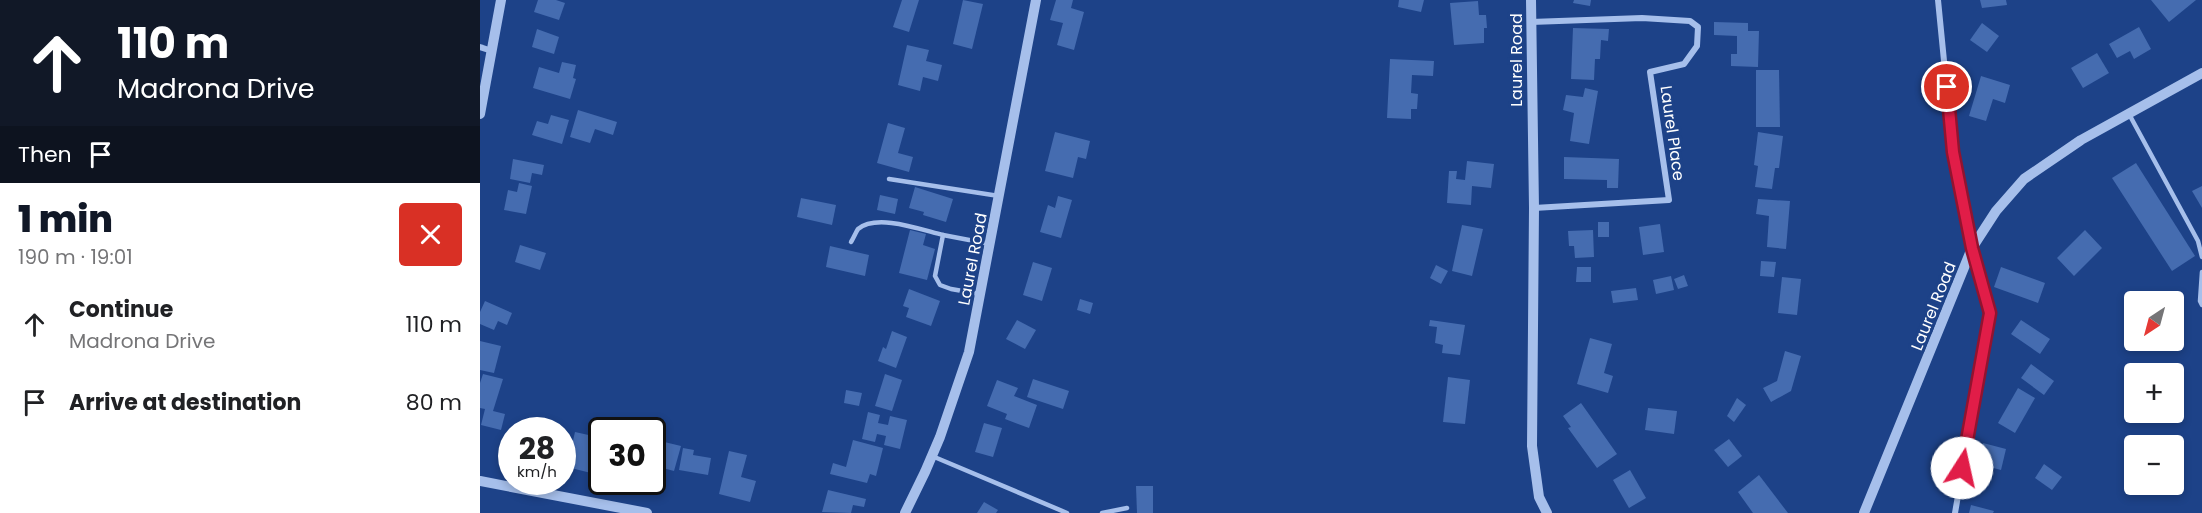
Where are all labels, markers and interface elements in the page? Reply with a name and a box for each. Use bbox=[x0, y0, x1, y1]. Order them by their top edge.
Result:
street label: Laurel Road bbox=[1505, 13, 1528, 107]
text: 110 m bbox=[117, 14, 229, 73]
icon: ahead bbox=[18, 24, 96, 102]
pin bbox=[1921, 61, 1972, 112]
text: Madrona Drive bbox=[117, 70, 315, 107]
icon: arrive bbox=[1930, 70, 1963, 103]
street label: Laurel Place bbox=[1654, 84, 1691, 182]
icon: arrive bbox=[84, 138, 117, 171]
text: Then bbox=[18, 139, 72, 170]
text: 1 min bbox=[18, 194, 113, 245]
button: close bbox=[399, 203, 462, 266]
street label: Laurel Road bbox=[952, 211, 993, 307]
text: 190 m · 19:01 bbox=[18, 243, 133, 271]
street label: Laurel Road bbox=[1905, 258, 1962, 354]
north arrow bbox=[2124, 291, 2184, 351]
map controls bbox=[2124, 291, 2184, 495]
text: Continue bbox=[69, 294, 173, 325]
icon: ahead bbox=[18, 308, 51, 341]
text: 110 m bbox=[406, 309, 462, 340]
text: Madrona Drive bbox=[69, 327, 215, 355]
button: + bbox=[2124, 363, 2184, 423]
icon: arrive bbox=[18, 386, 51, 419]
text: Arrive at destination bbox=[69, 387, 301, 418]
text: 80 m bbox=[406, 387, 462, 418]
speed limit sign: 30 bbox=[588, 417, 666, 495]
text: 28 bbox=[519, 427, 555, 470]
button: − bbox=[2124, 435, 2184, 495]
position arrow bbox=[1930, 436, 1994, 500]
text: km/h bbox=[517, 461, 557, 482]

